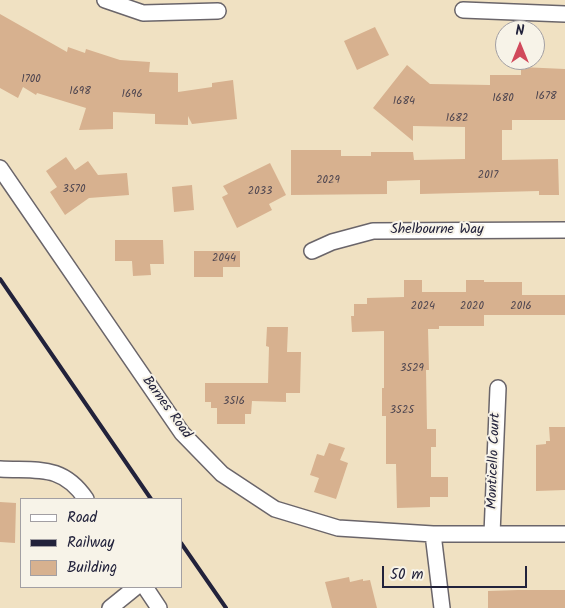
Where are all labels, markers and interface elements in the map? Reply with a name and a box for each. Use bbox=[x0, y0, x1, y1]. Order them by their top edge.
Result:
north arrow bbox=[495, 20, 545, 70]
text: N bbox=[516, 20, 524, 42]
house number: 1700 bbox=[21, 73, 41, 87]
house number: 1698 bbox=[69, 85, 91, 99]
house number: 1696 bbox=[121, 88, 143, 102]
house number: 1678 bbox=[535, 90, 557, 104]
house number: 1680 bbox=[492, 92, 514, 106]
house number: 1684 bbox=[393, 95, 415, 109]
house number: 1682 bbox=[446, 112, 468, 126]
house number: 2017 bbox=[478, 169, 498, 183]
house number: 2029 bbox=[316, 174, 340, 188]
house number: 3570 bbox=[63, 183, 85, 197]
house number: 2033 bbox=[248, 185, 272, 199]
street label: Shelbourne Way bbox=[390, 223, 484, 239]
house number: 2044 bbox=[212, 252, 236, 266]
house number: 2024 bbox=[411, 300, 435, 314]
house number: 2020 bbox=[460, 300, 484, 314]
house number: 2016 bbox=[510, 300, 532, 314]
house number: 3529 bbox=[400, 362, 424, 376]
street label: Barnes Road bbox=[138, 373, 194, 443]
house number: 3516 bbox=[223, 395, 245, 409]
house number: 3525 bbox=[390, 404, 414, 418]
street label: Monticello Court bbox=[485, 413, 505, 509]
legend bbox=[20, 498, 182, 588]
text: Road bbox=[67, 506, 97, 530]
text: Railway bbox=[67, 531, 114, 555]
text: Building bbox=[67, 556, 117, 580]
scale bar bbox=[385, 556, 530, 588]
text: 50 m bbox=[390, 563, 424, 587]

